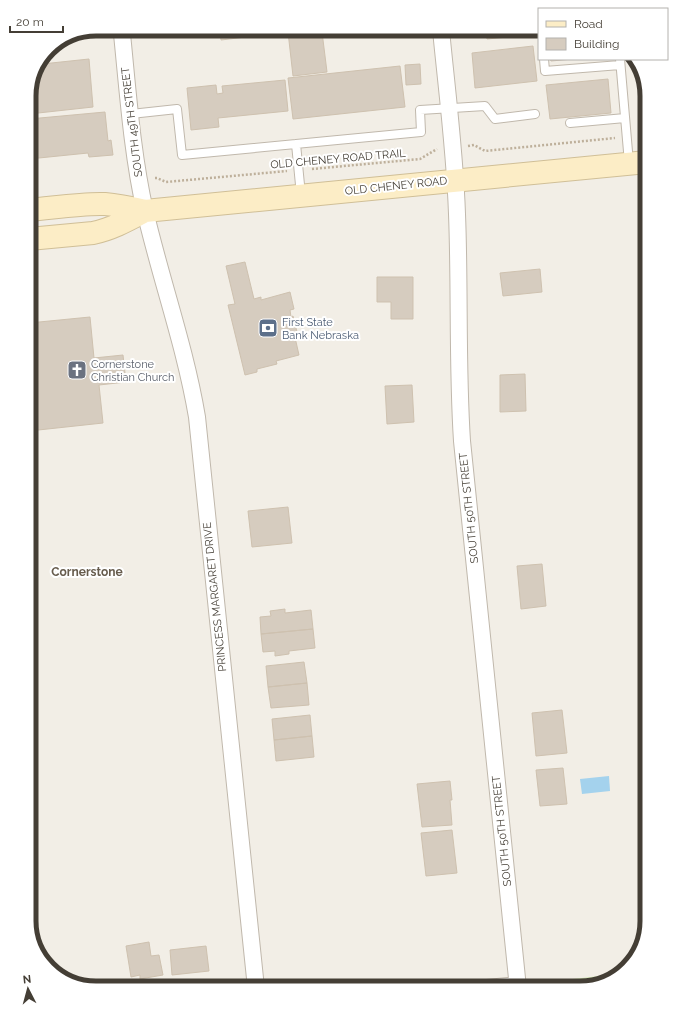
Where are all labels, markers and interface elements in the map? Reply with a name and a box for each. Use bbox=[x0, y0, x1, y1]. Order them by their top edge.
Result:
scale bar bbox=[10, 8, 63, 34]
legend bbox=[538, 8, 668, 60]
text: 20 m bbox=[16, 15, 44, 29]
text: Road bbox=[574, 17, 603, 31]
text: Building bbox=[574, 37, 620, 51]
street label: SOUTH 49TH STREET bbox=[119, 66, 145, 178]
street label: OLD CHENEY ROAD TRAIL bbox=[270, 147, 407, 171]
street label: OLD CHENEY ROAD bbox=[344, 174, 448, 198]
place label: First State Bank Nebraska bbox=[282, 316, 359, 342]
bank icon: First State Bank Nebraska bbox=[257, 317, 279, 339]
place label: Cornerstone Christian Church bbox=[91, 358, 174, 384]
church icon: Cornerstone Christian Church bbox=[66, 359, 88, 381]
street label: SOUTH 50TH STREET bbox=[457, 452, 481, 564]
street label: PRINCESS MARGARET DRIVE bbox=[201, 521, 229, 672]
district label: Cornerstone bbox=[51, 565, 123, 579]
street label: SOUTH 50TH STREET bbox=[490, 775, 514, 887]
north arrow bbox=[8, 969, 48, 1009]
text: N bbox=[22, 973, 32, 986]

